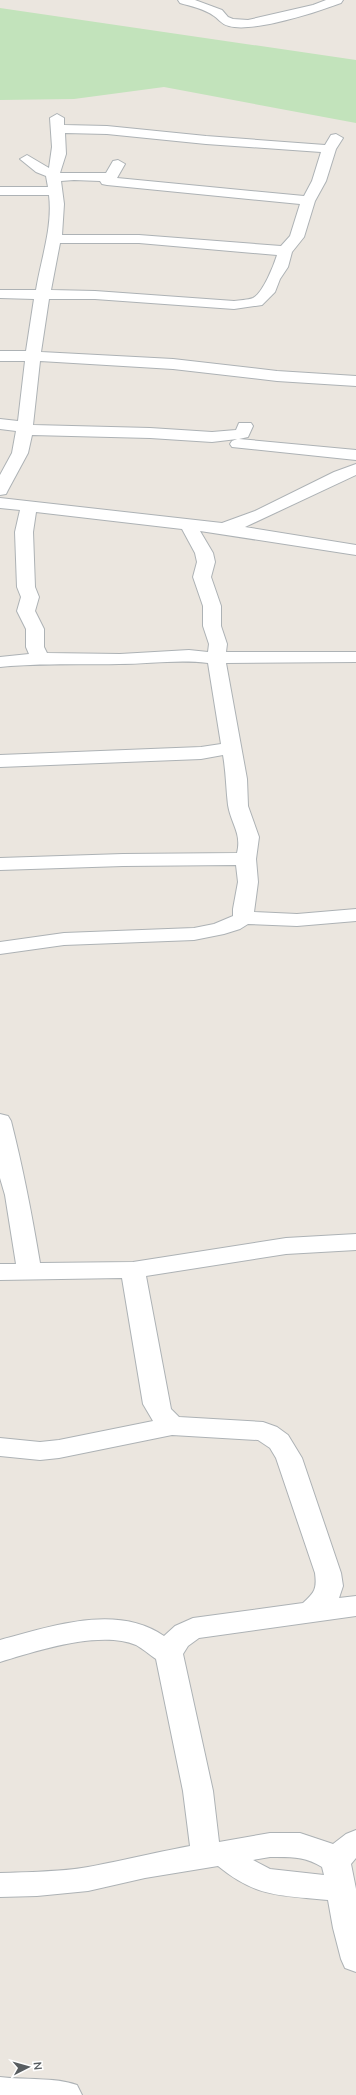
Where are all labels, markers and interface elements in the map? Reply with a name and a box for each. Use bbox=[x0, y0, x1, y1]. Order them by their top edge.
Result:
north arrow bbox=[8, 2047, 48, 2087]
text: N bbox=[30, 2061, 45, 2071]

